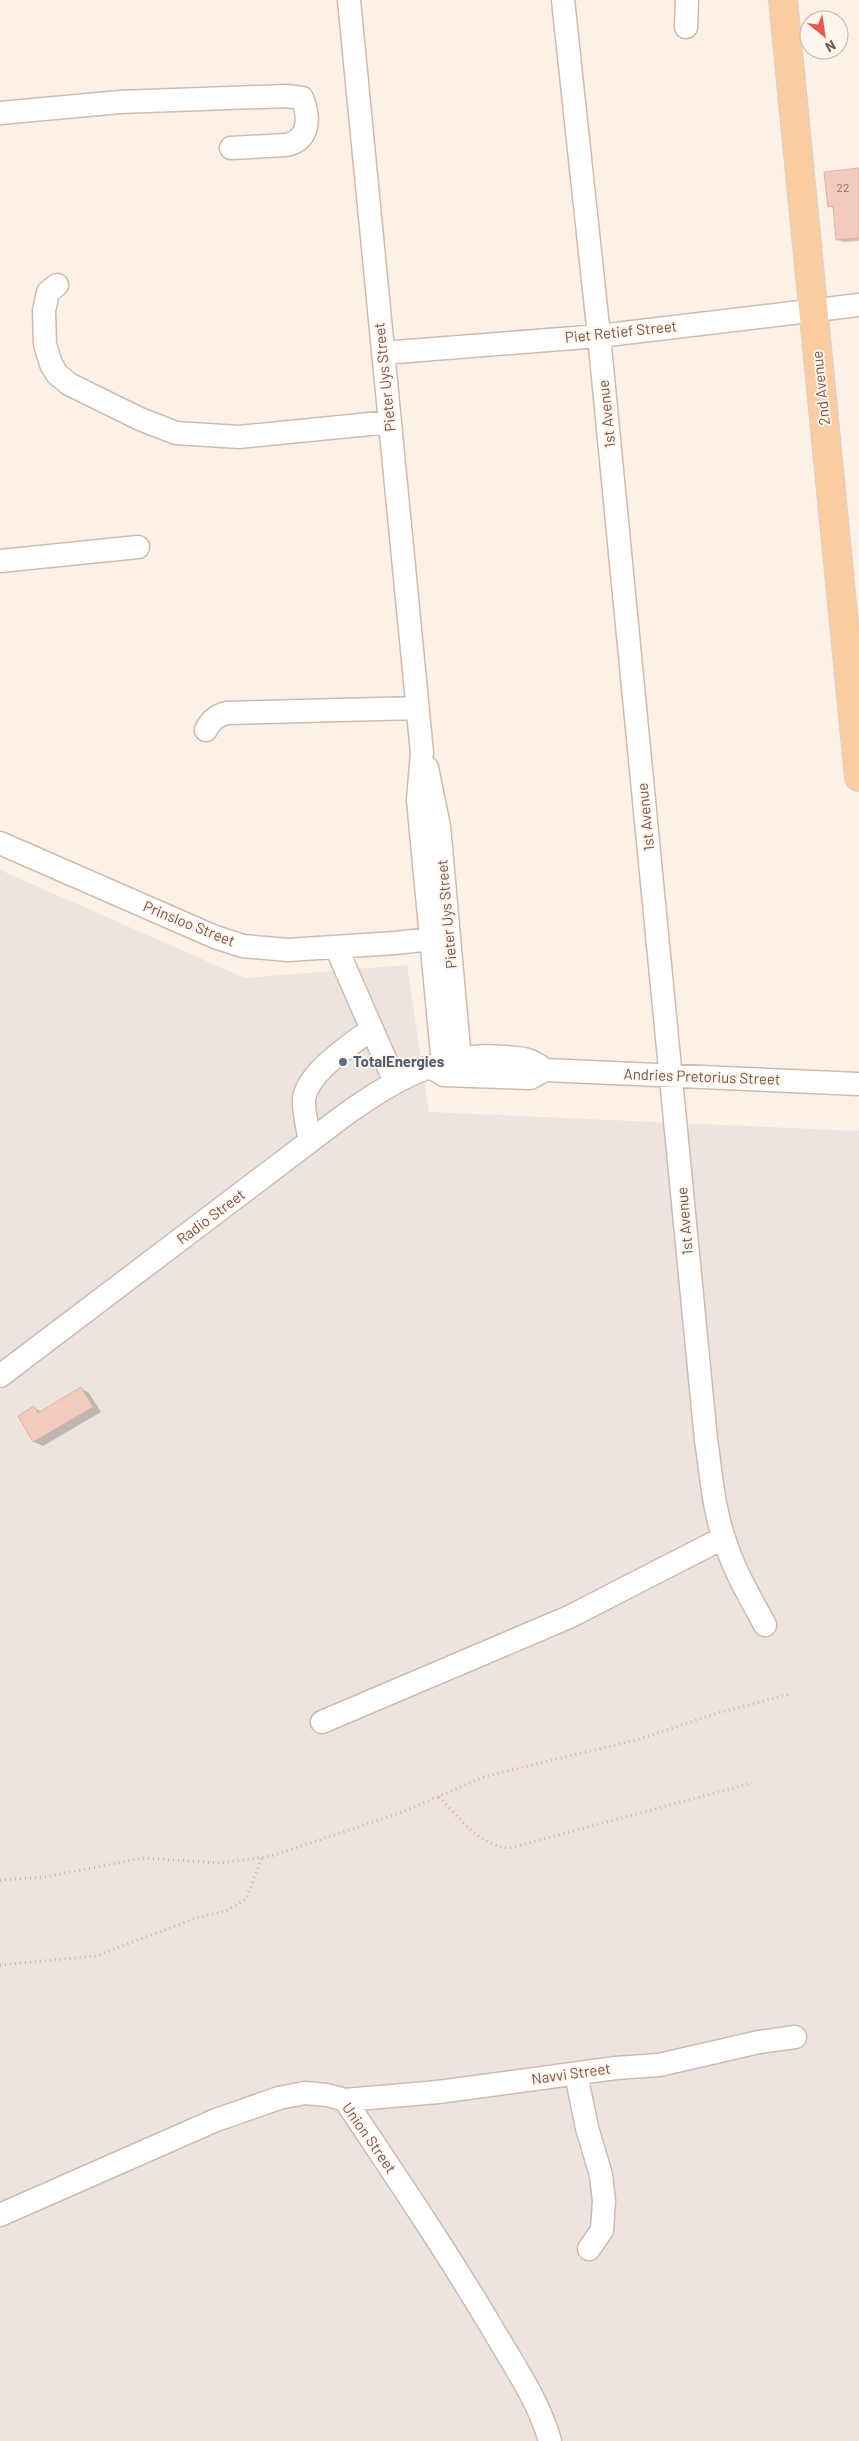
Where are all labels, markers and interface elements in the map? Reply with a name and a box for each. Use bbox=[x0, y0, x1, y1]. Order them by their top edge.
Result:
north arrow bbox=[799, 10, 849, 60]
text: N bbox=[822, 37, 839, 56]
house number: 22 bbox=[837, 180, 849, 194]
street label: Piet Retief Street bbox=[564, 316, 678, 346]
street label: Pieter Uys Street bbox=[369, 322, 399, 433]
street label: 2nd Avenue bbox=[807, 350, 833, 426]
street label: 1st Avenue bbox=[593, 379, 619, 449]
street label: 1st Avenue bbox=[632, 782, 658, 852]
street label: Pieter Uys Street bbox=[432, 859, 460, 969]
street label: Prinsloo Street bbox=[141, 897, 238, 950]
place label: TotalEnergies bbox=[353, 1052, 445, 1070]
marker: TotalEnergies bbox=[337, 1056, 349, 1068]
street label: Andries Pretorius Street bbox=[623, 1064, 781, 1088]
street label: Radio Street bbox=[173, 1185, 248, 1248]
street label: 1st Avenue bbox=[672, 1186, 696, 1256]
street label: Navvi Street bbox=[530, 2059, 612, 2087]
street label: Union Street bbox=[339, 2099, 401, 2176]

